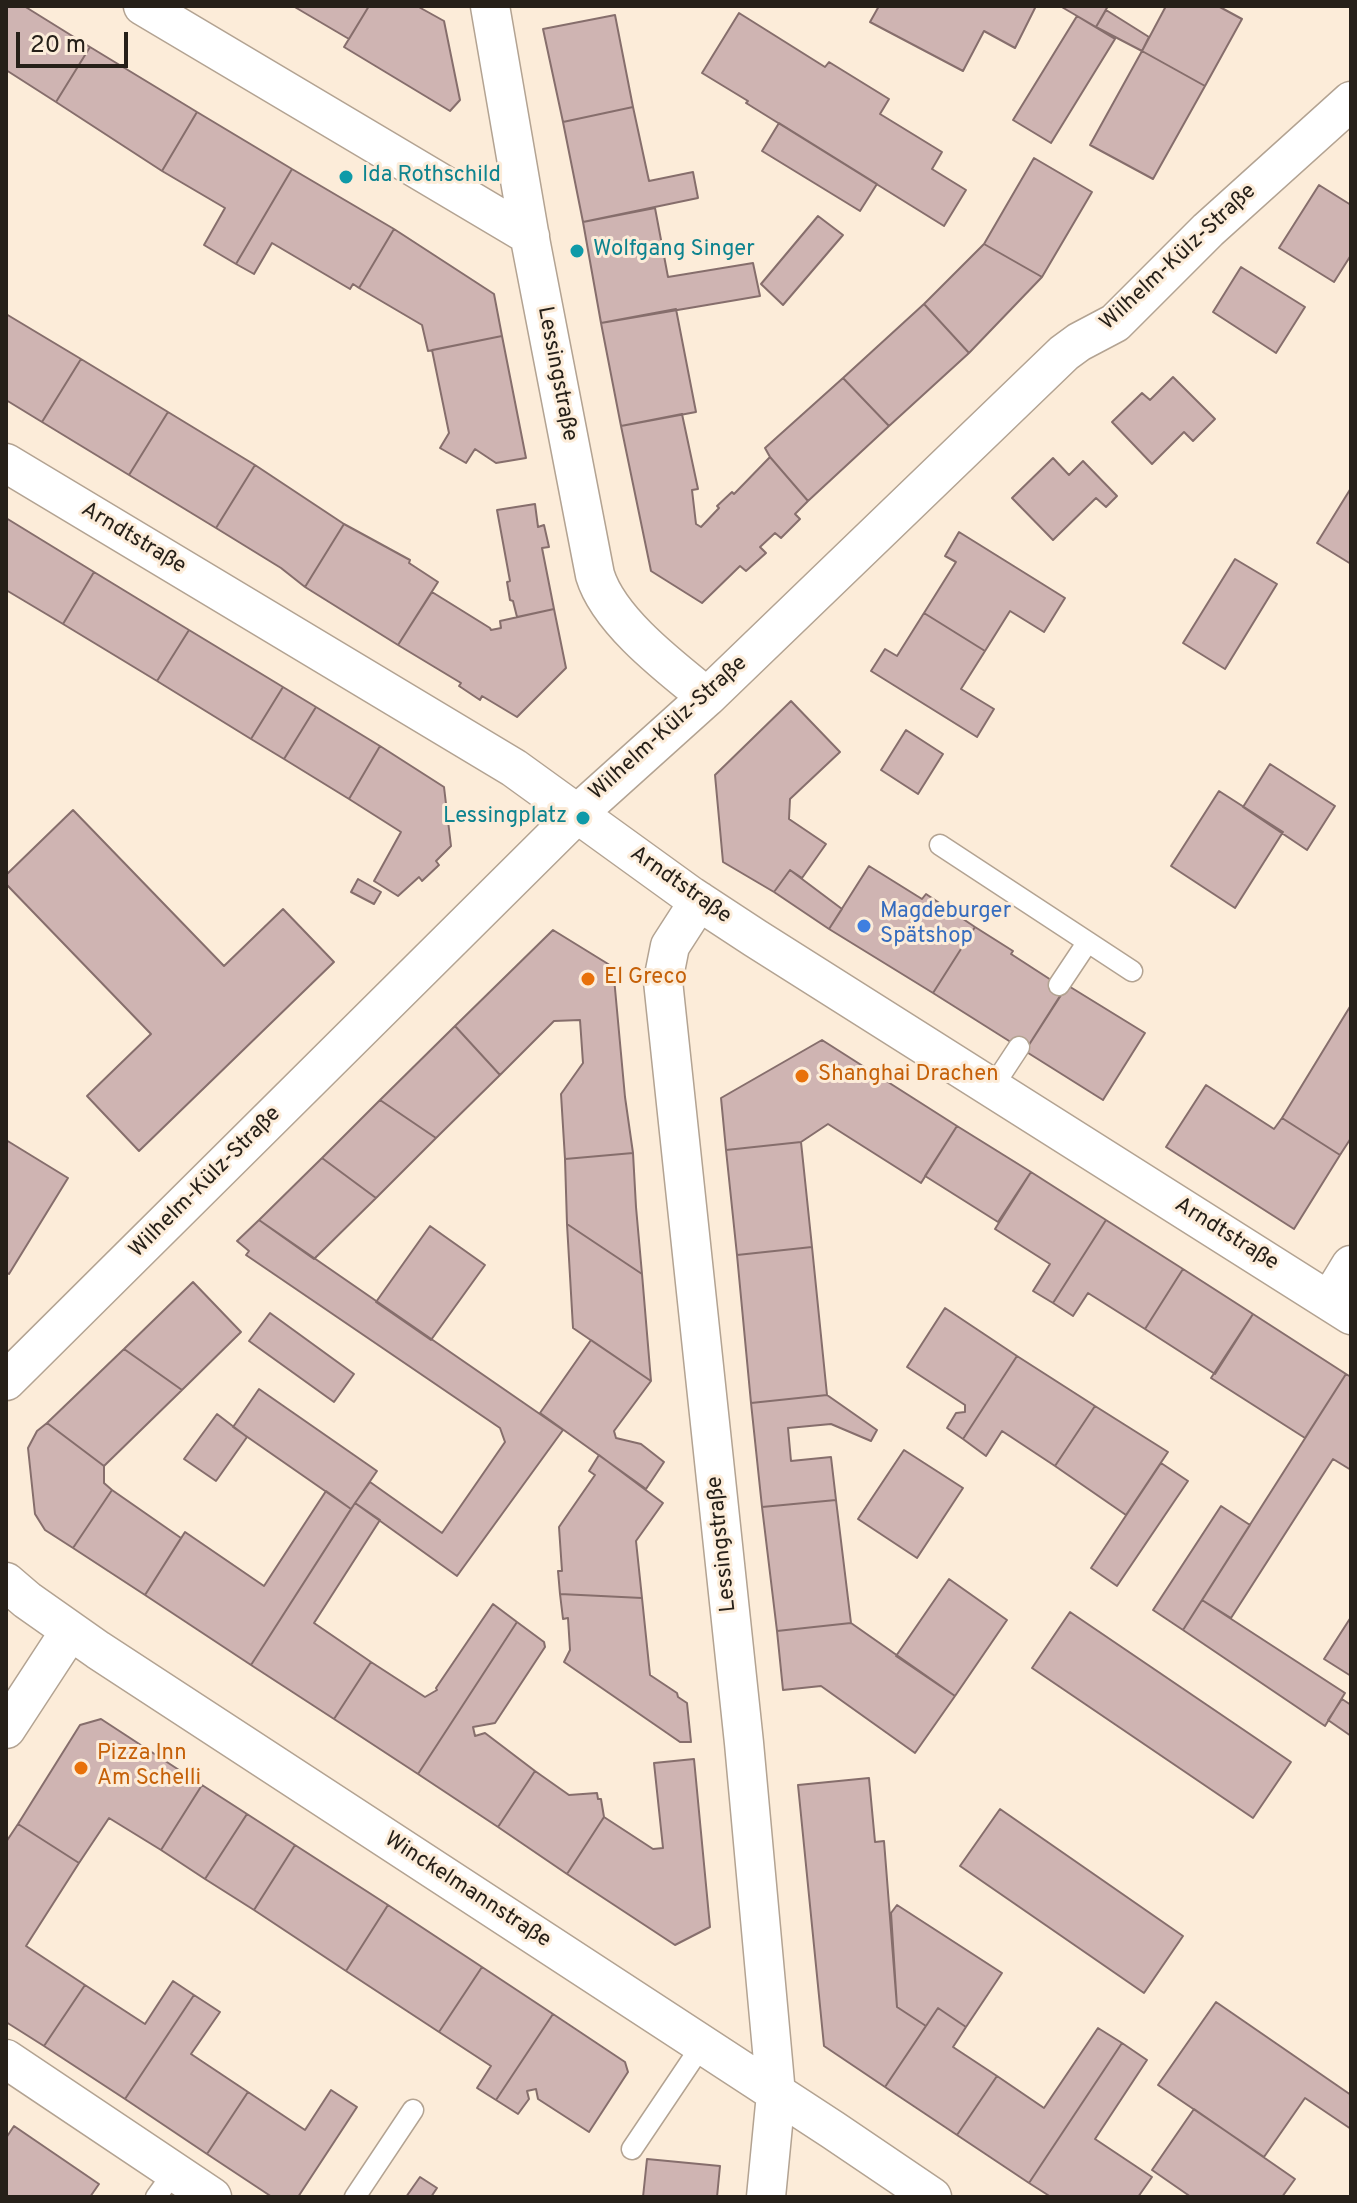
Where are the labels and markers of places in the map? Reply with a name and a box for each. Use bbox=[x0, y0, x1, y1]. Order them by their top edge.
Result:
place label: Ida Rothschild bbox=[362, 164, 501, 190]
marker: Ida Rothschild bbox=[337, 168, 355, 186]
place label: Wolfgang Singer bbox=[593, 238, 755, 264]
marker: Wolfgang Singer bbox=[568, 242, 586, 260]
place label: Lessingplatz bbox=[443, 805, 567, 831]
marker: Lessingplatz bbox=[574, 809, 592, 827]
place label: Magdeburger Spätshop bbox=[880, 900, 1011, 952]
marker: Magdeburger Spätshop bbox=[855, 917, 873, 935]
place label: El Greco bbox=[604, 966, 687, 992]
marker: El Greco bbox=[579, 970, 597, 988]
place label: Shanghai Drachen bbox=[818, 1063, 999, 1089]
marker: Shanghai Drachen bbox=[793, 1067, 811, 1085]
place label: Pizza Inn Am Schelli bbox=[97, 1742, 201, 1794]
marker: Pizza Inn Am Schelli bbox=[72, 1759, 90, 1777]

